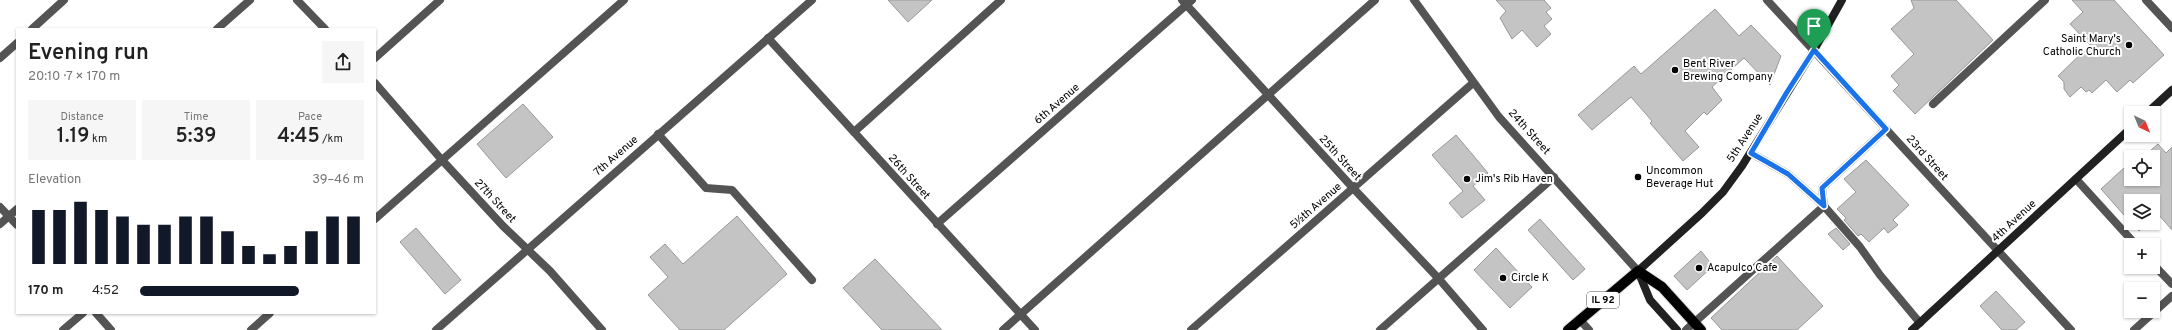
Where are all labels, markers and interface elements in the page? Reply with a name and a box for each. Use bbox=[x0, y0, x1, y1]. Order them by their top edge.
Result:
pin bbox=[1797, 9, 1831, 50]
icon: arrive bbox=[1803, 15, 1825, 37]
place label: Saint Mary's Catholic Church bbox=[2043, 32, 2121, 59]
text: Evening run bbox=[28, 40, 149, 67]
marker: Saint Mary's Catholic Church bbox=[2124, 40, 2134, 50]
button: share bbox=[322, 41, 364, 83]
place label: Bent River Brewing Company bbox=[1683, 57, 1773, 84]
marker: Bent River Brewing Company bbox=[1670, 65, 1680, 75]
text: 20:10 · 7 × 170 m bbox=[28, 69, 120, 85]
street label: 6th Avenue bbox=[1031, 80, 1083, 128]
street label: 24th Street bbox=[1505, 106, 1553, 158]
north arrow bbox=[2124, 106, 2160, 142]
map controls bbox=[2124, 106, 2160, 318]
text: Distance bbox=[60, 110, 104, 124]
text: Time bbox=[184, 110, 208, 124]
text: Pace bbox=[298, 110, 322, 124]
street label: 5th Avenue bbox=[1724, 111, 1766, 165]
text: 1.19 bbox=[57, 124, 89, 150]
text: 5:39 bbox=[175, 124, 217, 150]
text: 4:45 bbox=[277, 124, 320, 150]
text: km bbox=[89, 132, 107, 146]
text: /km bbox=[320, 132, 343, 146]
street label: 25th Street bbox=[1316, 132, 1364, 184]
street label: 23rd Street bbox=[1903, 132, 1951, 184]
street label: 7th Avenue bbox=[591, 133, 641, 179]
button: locate bbox=[2124, 150, 2160, 186]
street label: 26th Street bbox=[885, 151, 933, 203]
place label: Uncommon Beverage Hut bbox=[1646, 164, 1713, 191]
text: Elevation bbox=[28, 172, 81, 188]
text: 39–46 m bbox=[312, 172, 364, 188]
place label: Jim's Rib Haven bbox=[1475, 172, 1553, 186]
marker: Uncommon Beverage Hut bbox=[1633, 172, 1643, 182]
marker: Jim's Rib Haven bbox=[1462, 174, 1472, 184]
street label: 27th Street bbox=[471, 176, 519, 226]
street label: 5½th Avenue bbox=[1287, 180, 1345, 232]
button: layers bbox=[2124, 194, 2160, 230]
street label: 4th Avenue bbox=[1989, 197, 2039, 245]
button: + bbox=[2124, 238, 2160, 274]
place label: Acapulco Cafe bbox=[1707, 261, 1778, 275]
marker: Acapulco Cafe bbox=[1694, 263, 1704, 273]
place label: Circle K bbox=[1511, 271, 1549, 285]
marker: Circle K bbox=[1498, 273, 1508, 283]
button: − bbox=[2124, 282, 2160, 318]
text: 170 m bbox=[28, 283, 63, 299]
text: 4:52 bbox=[92, 283, 119, 299]
road number: IL 92 bbox=[1587, 292, 1619, 308]

